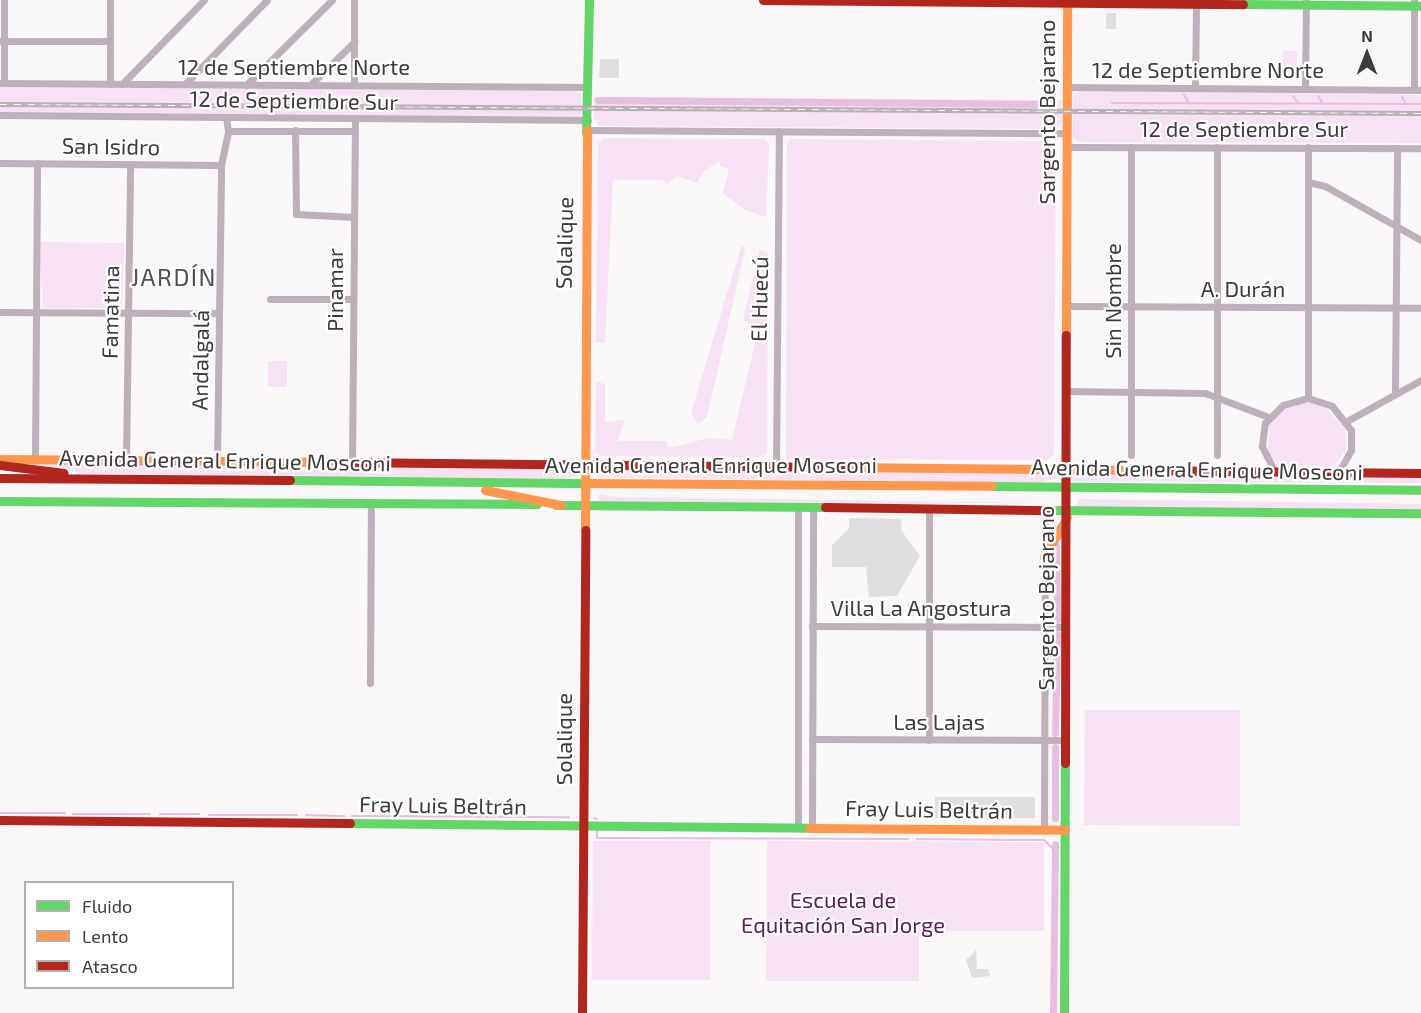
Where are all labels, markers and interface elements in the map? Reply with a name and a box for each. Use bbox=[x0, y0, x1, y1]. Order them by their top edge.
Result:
street label: Sargento Bejarano bbox=[1034, 20, 1060, 204]
north arrow bbox=[1337, 24, 1397, 84]
text: N bbox=[1361, 26, 1373, 45]
street label: 12 de Septiembre Norte bbox=[178, 54, 410, 80]
street label: 12 de Septiembre Norte bbox=[1092, 57, 1324, 83]
street label: 12 de Septiembre Sur bbox=[189, 85, 399, 115]
street label: 12 de Septiembre Sur bbox=[1140, 116, 1348, 142]
street label: San Isidro bbox=[62, 132, 160, 160]
street label: Solalique bbox=[550, 197, 578, 289]
street label: Sin Nombre bbox=[1100, 243, 1126, 359]
street label: Pinamar bbox=[322, 248, 348, 332]
street label: El Huecú bbox=[745, 256, 773, 342]
district label: JARDÍN bbox=[131, 263, 217, 291]
street label: Famatina bbox=[96, 265, 124, 359]
street label: A. Durán bbox=[1201, 276, 1285, 302]
street label: Andalgalá bbox=[186, 310, 214, 410]
street label: Avenida General Enrique Mosconi bbox=[59, 444, 391, 476]
street label: Avenida General Enrique Mosconi bbox=[545, 452, 877, 478]
street label: Avenida General Enrique Mosconi bbox=[1031, 453, 1363, 485]
street label: Sargento Bejarano bbox=[1033, 506, 1059, 690]
street label: Villa La Angostura bbox=[830, 595, 1012, 621]
street label: Solalique bbox=[551, 693, 577, 785]
street label: Las Lajas bbox=[893, 709, 985, 735]
street label: Fray Luis Beltrán bbox=[359, 790, 527, 820]
street label: Fray Luis Beltrán bbox=[845, 794, 1013, 824]
legend bbox=[24, 881, 234, 989]
park label: Escuela de Equitación San Jorge bbox=[741, 886, 945, 938]
text: Fluido bbox=[82, 895, 132, 917]
text: Lento bbox=[82, 925, 128, 947]
text: Atasco bbox=[82, 955, 138, 977]

